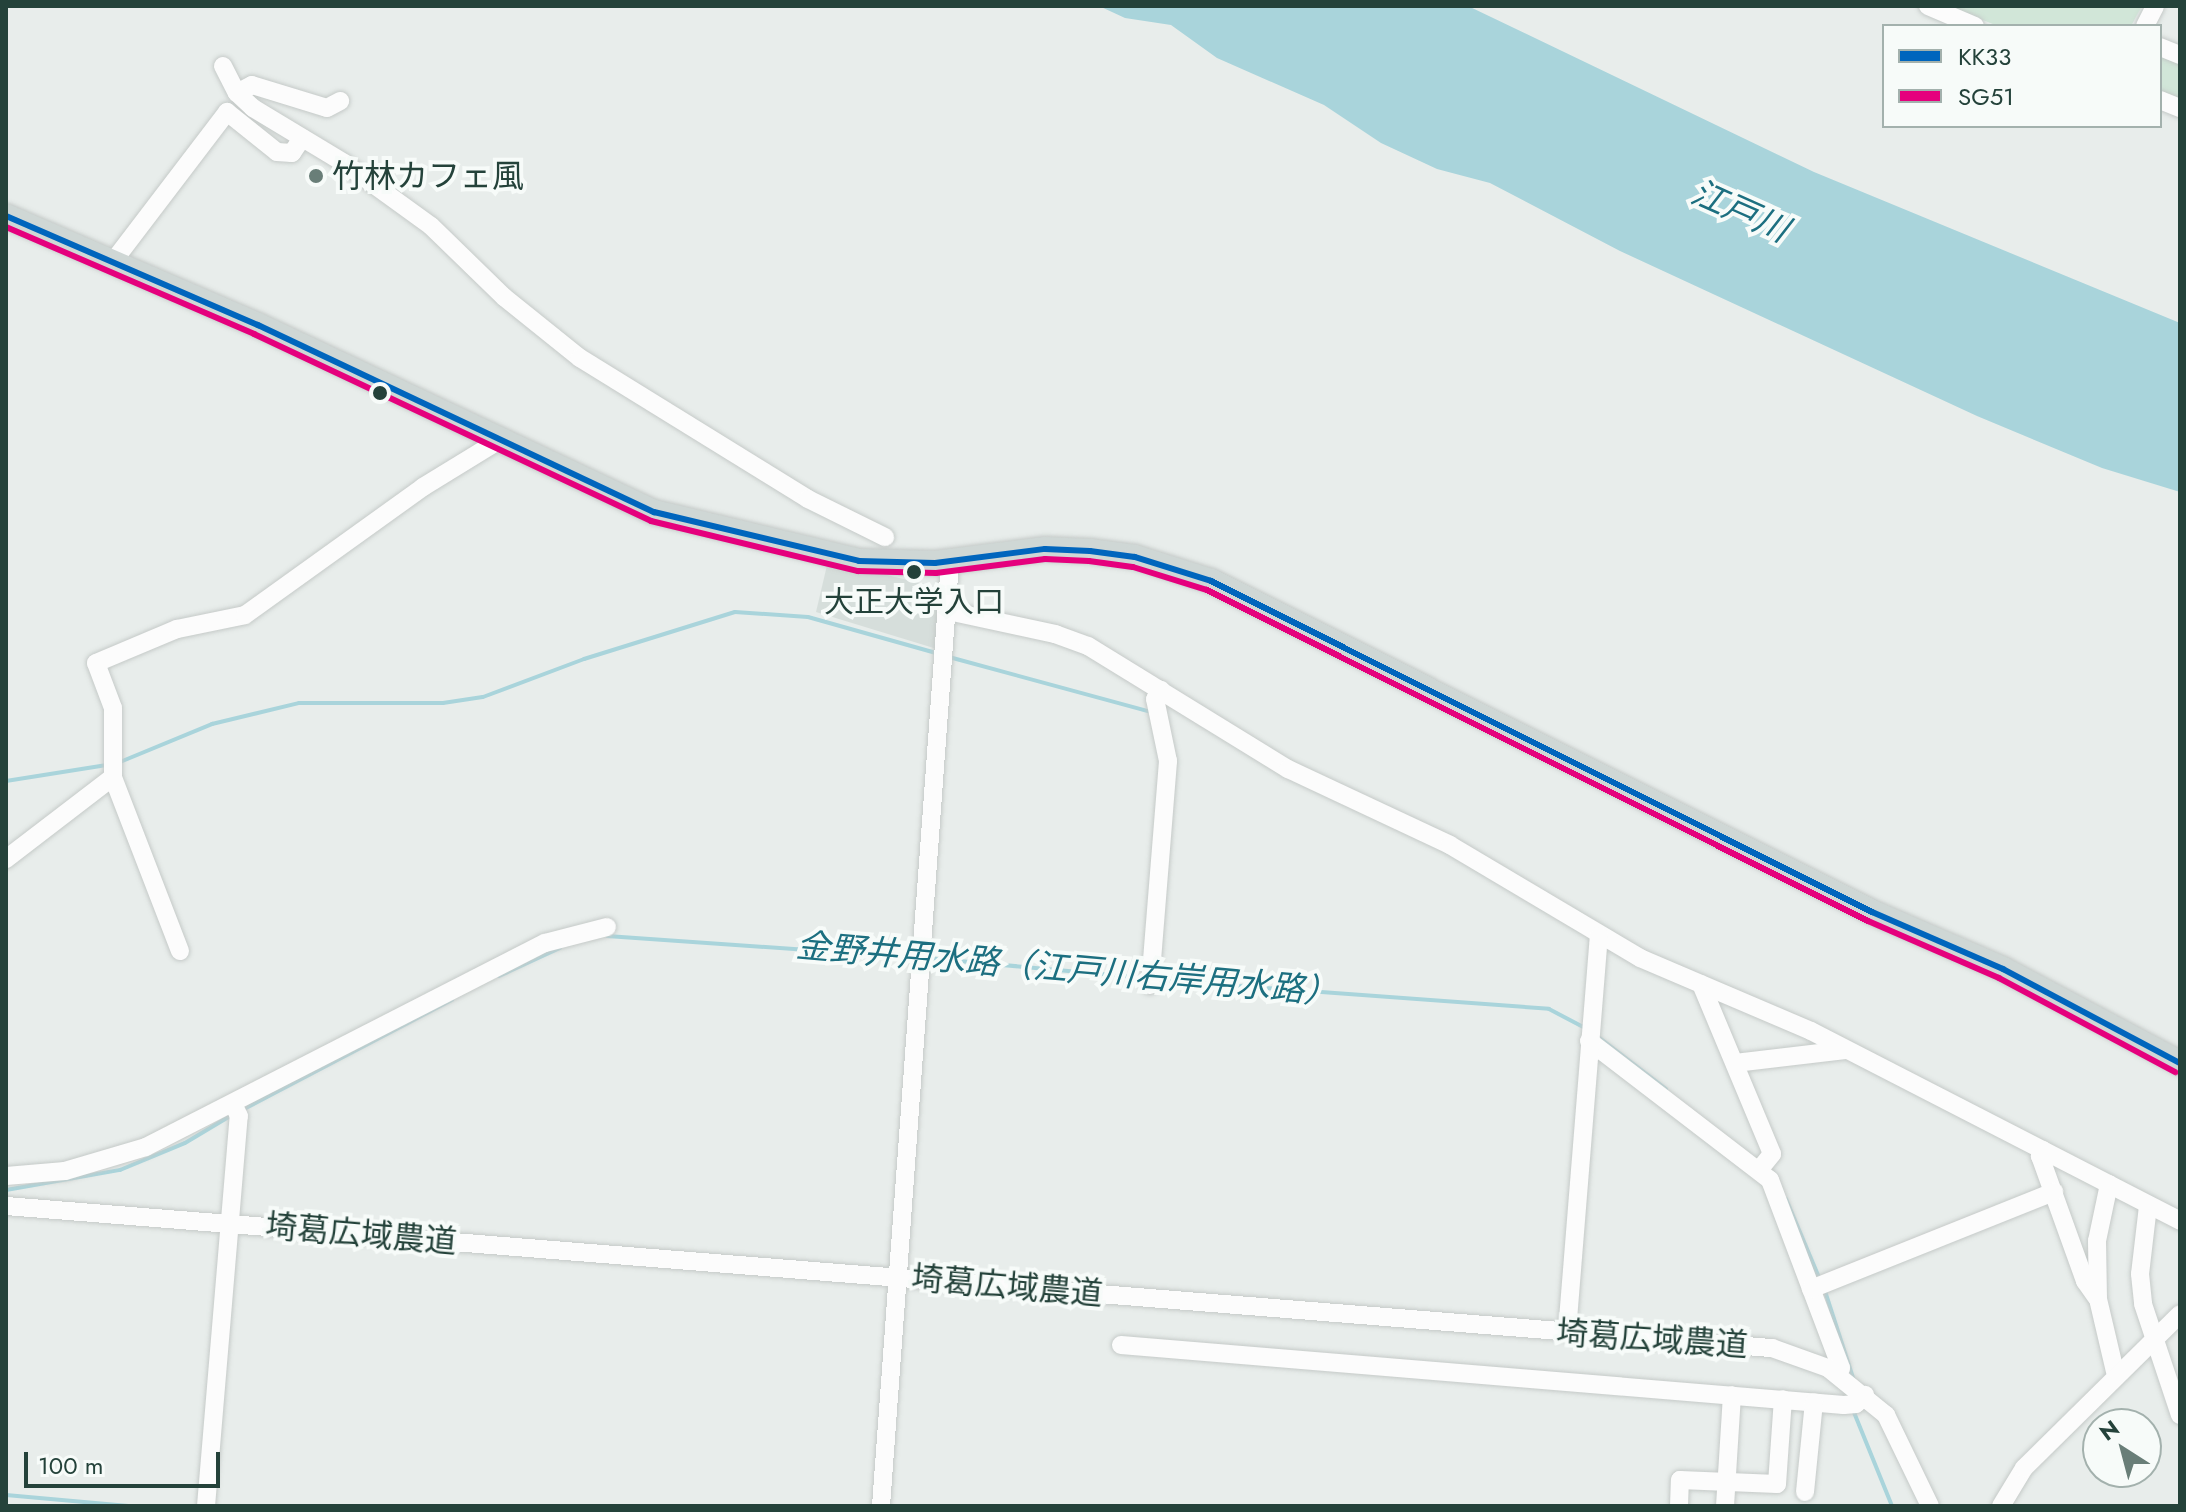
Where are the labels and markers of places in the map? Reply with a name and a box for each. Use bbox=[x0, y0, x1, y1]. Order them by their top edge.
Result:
place label: 竹林カフェ風 bbox=[332, 157, 524, 195]
marker: 竹林カフェ風 bbox=[307, 167, 325, 185]
unlabelled marker bbox=[372, 385, 388, 401]
marker: 大正大学入口 bbox=[906, 564, 922, 580]
place label: 大正大学入口 bbox=[824, 584, 1004, 620]

